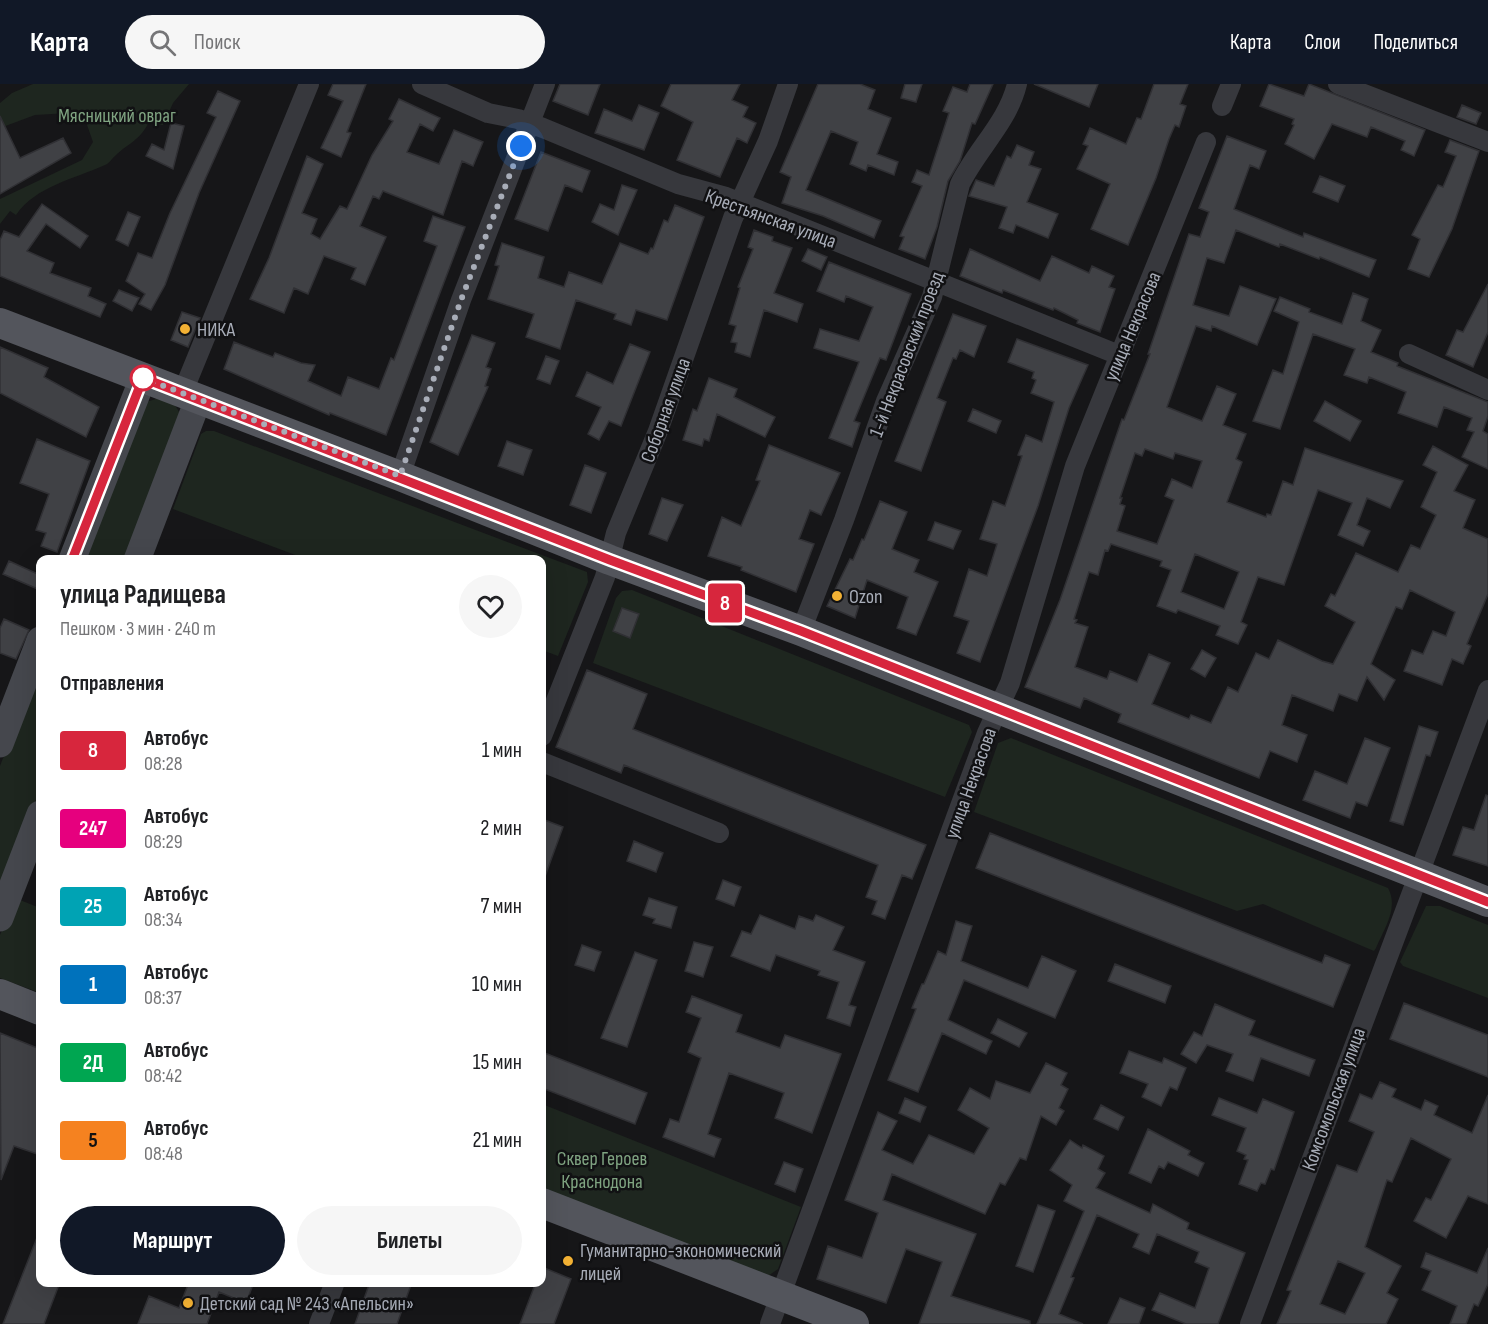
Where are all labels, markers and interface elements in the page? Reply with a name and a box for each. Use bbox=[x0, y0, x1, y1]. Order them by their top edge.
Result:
search box bbox=[125, 15, 545, 69]
text: Карта bbox=[30, 26, 89, 59]
icon: search bbox=[146, 26, 179, 59]
text: Поиск bbox=[194, 29, 240, 56]
text: Карта bbox=[1230, 30, 1271, 55]
text: Слои bbox=[1304, 30, 1340, 55]
text: Поделиться bbox=[1373, 30, 1458, 55]
park label: Мясницкий овраг bbox=[58, 104, 176, 128]
your location bbox=[506, 131, 536, 161]
street label: Крестьянская улица bbox=[702, 184, 839, 254]
street label: 1-й Некрасовский проезд bbox=[864, 268, 950, 440]
street label: улица Некрасова bbox=[1099, 268, 1167, 384]
place label: НИКА bbox=[197, 318, 236, 342]
marker: НИКА bbox=[178, 322, 192, 336]
street label: Соборная улица bbox=[636, 355, 696, 466]
unlabelled marker bbox=[130, 365, 156, 391]
button: heart bbox=[459, 575, 522, 638]
text: улица Радищева bbox=[60, 578, 226, 611]
line badge: 8 bbox=[706, 584, 744, 622]
place label: Ozon bbox=[849, 585, 883, 609]
marker: Ozon bbox=[830, 589, 844, 603]
text: 8 bbox=[720, 591, 730, 616]
text: Пешком · 3 мин · 240 m bbox=[60, 617, 216, 641]
text: Отправления bbox=[60, 670, 164, 697]
text: Автобус bbox=[144, 725, 209, 752]
street label: улица Некрасова bbox=[940, 725, 1002, 842]
text: 1 мин bbox=[482, 737, 522, 764]
text: 8 bbox=[88, 738, 98, 763]
text: 08:28 bbox=[144, 752, 182, 776]
text: Автобус bbox=[144, 803, 209, 830]
text: 2 мин bbox=[480, 815, 522, 842]
text: 247 bbox=[79, 816, 107, 841]
text: 08:29 bbox=[144, 830, 183, 854]
text: Автобус bbox=[144, 881, 209, 908]
text: 7 мин bbox=[481, 893, 522, 920]
text: 25 bbox=[84, 894, 102, 919]
text: 08:34 bbox=[144, 908, 182, 932]
text: Автобус bbox=[144, 959, 209, 986]
text: 10 мин bbox=[472, 971, 522, 998]
text: 1 bbox=[89, 972, 97, 997]
text: 08:37 bbox=[144, 986, 182, 1010]
street label: Комсомольская улица bbox=[1297, 1025, 1371, 1174]
text: Автобус bbox=[144, 1037, 209, 1064]
text: 15 мин bbox=[473, 1049, 522, 1076]
text: 2Д bbox=[83, 1050, 103, 1075]
text: 08:42 bbox=[144, 1064, 182, 1088]
text: Автобус bbox=[144, 1115, 209, 1142]
text: 21 мин bbox=[473, 1127, 522, 1154]
text: 5 bbox=[88, 1128, 98, 1153]
text: 08:48 bbox=[144, 1142, 183, 1166]
park label: Сквер Героев Краснодона bbox=[557, 1147, 647, 1194]
button: Маршрут bbox=[60, 1206, 285, 1275]
button: Билеты bbox=[297, 1206, 522, 1275]
place label: Гуманитарно-экономический лицей bbox=[580, 1239, 781, 1286]
marker: Гуманитарно-экономический лицей bbox=[561, 1254, 575, 1268]
place label: Детский сад № 243 «Апельсин» bbox=[200, 1292, 414, 1316]
marker: Детский сад № 243 «Апельсин» bbox=[181, 1296, 195, 1310]

